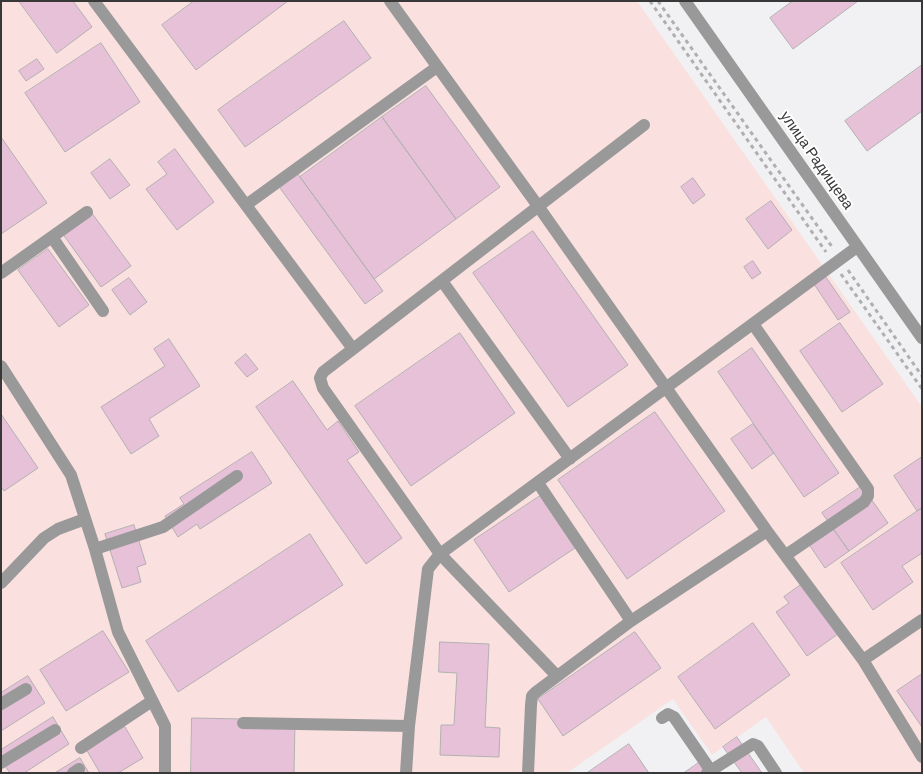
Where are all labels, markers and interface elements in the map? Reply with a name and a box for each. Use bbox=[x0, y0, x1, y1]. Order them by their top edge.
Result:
street label: улица Радищева bbox=[776, 107, 858, 213]

